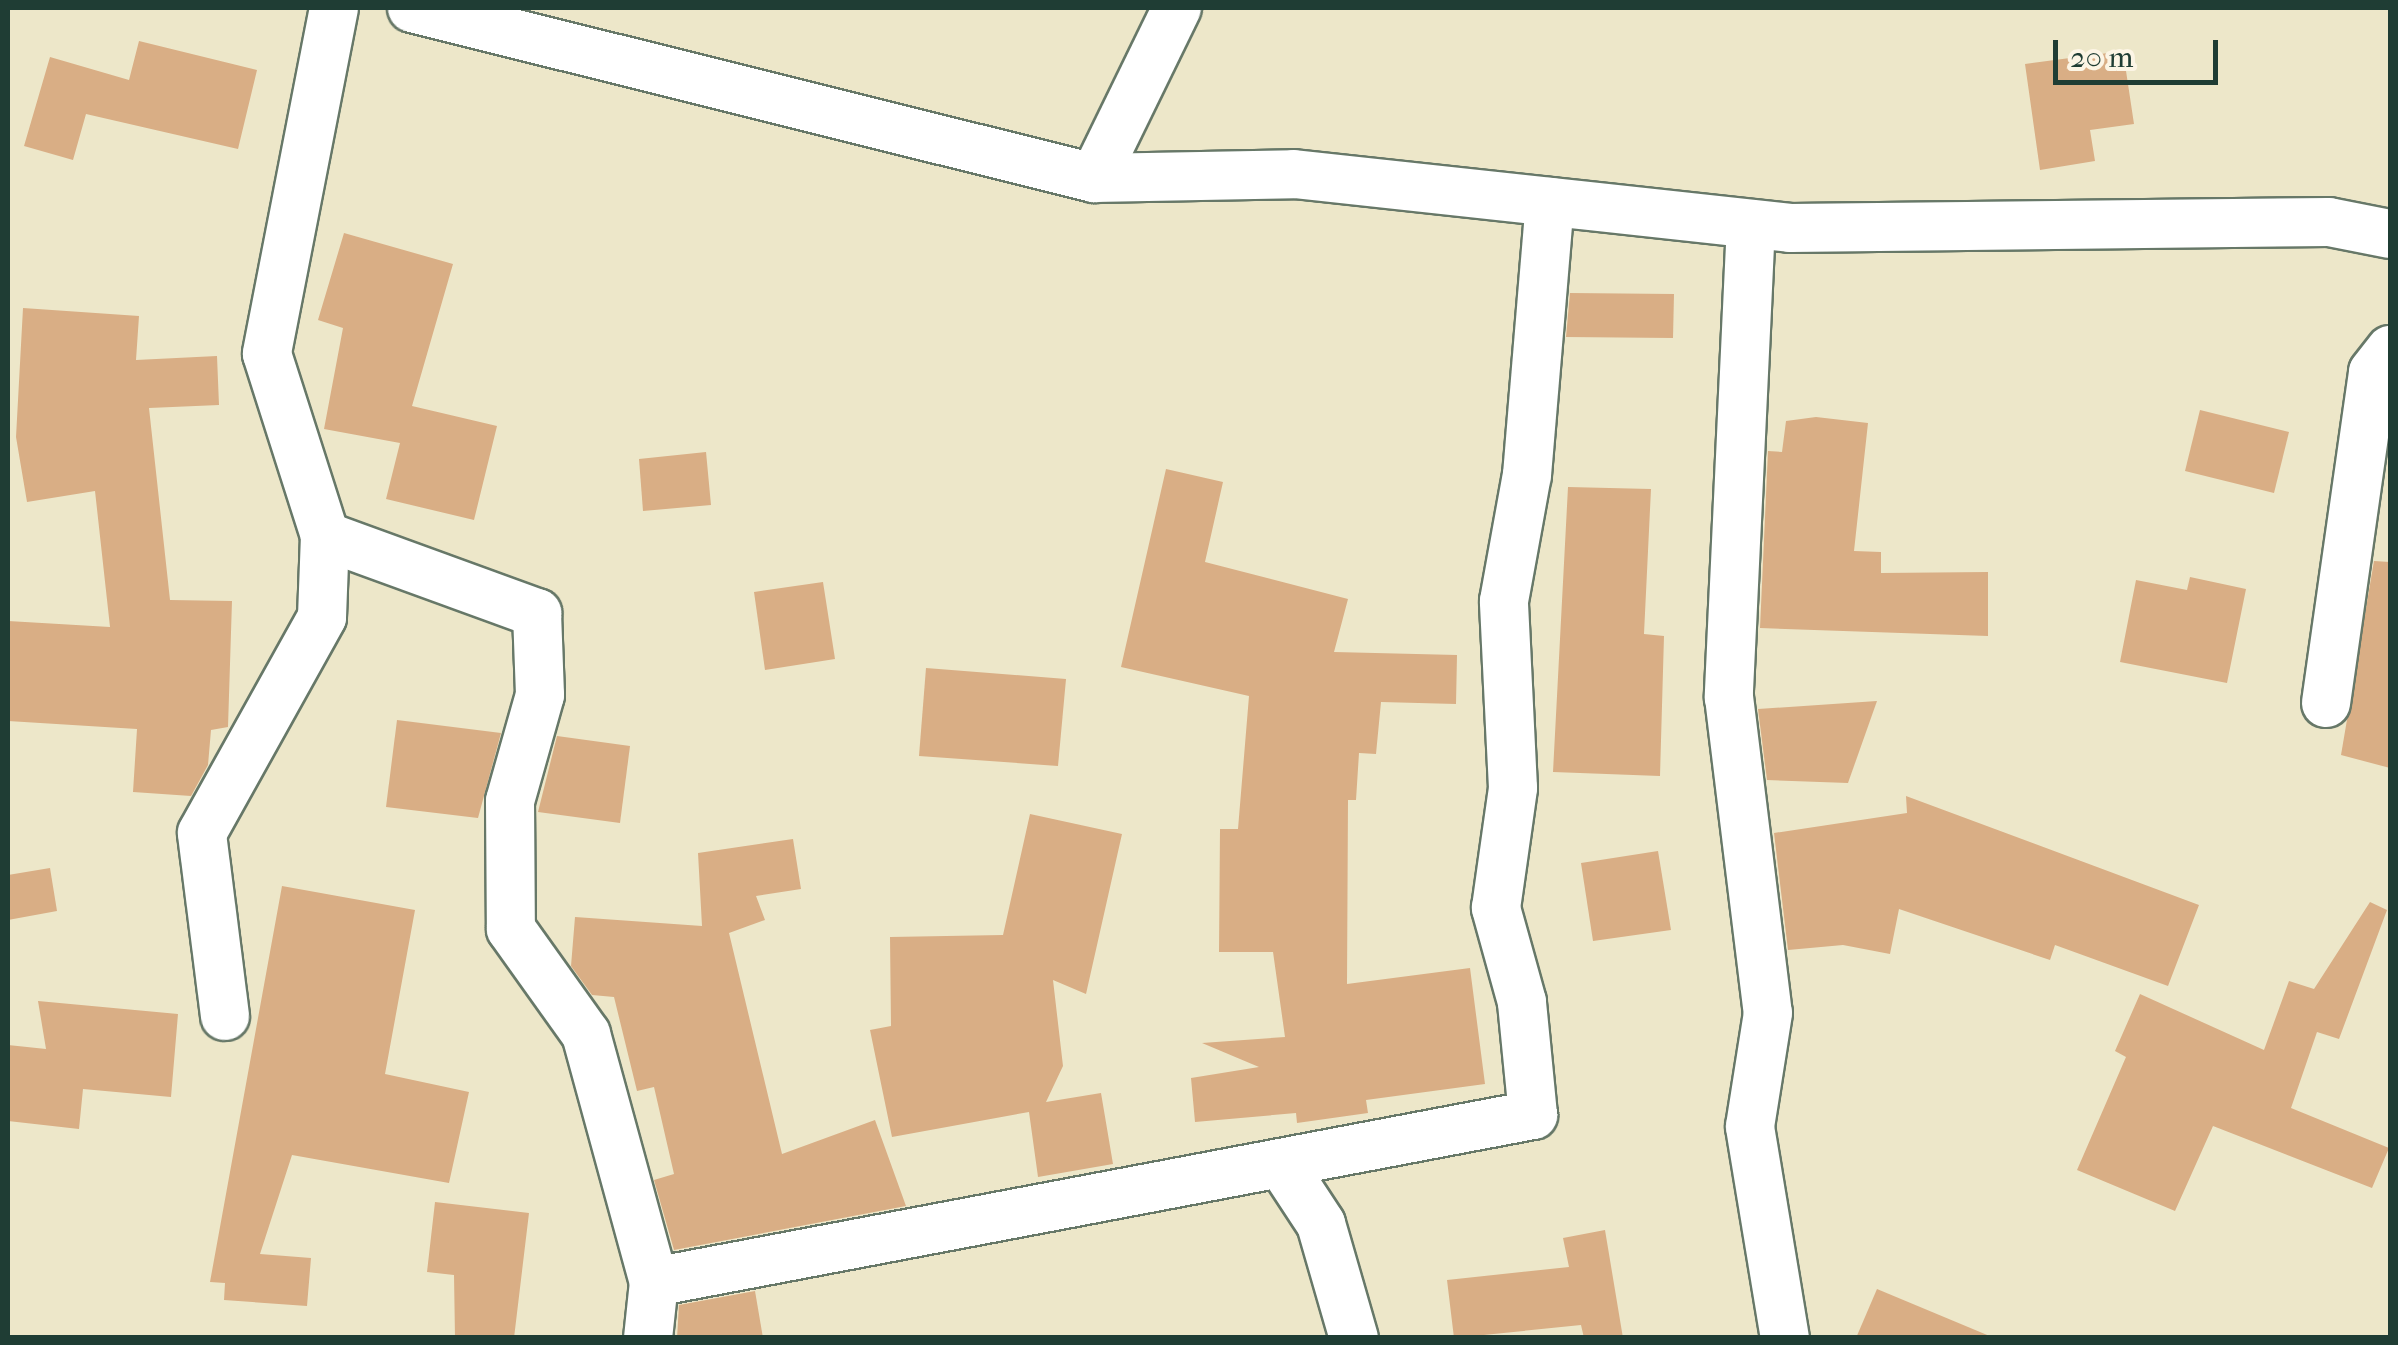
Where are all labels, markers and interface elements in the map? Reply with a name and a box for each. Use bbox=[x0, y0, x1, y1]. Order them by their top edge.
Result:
scale bar bbox=[2058, 20, 2223, 82]
text: 20 m bbox=[2070, 40, 2133, 75]

